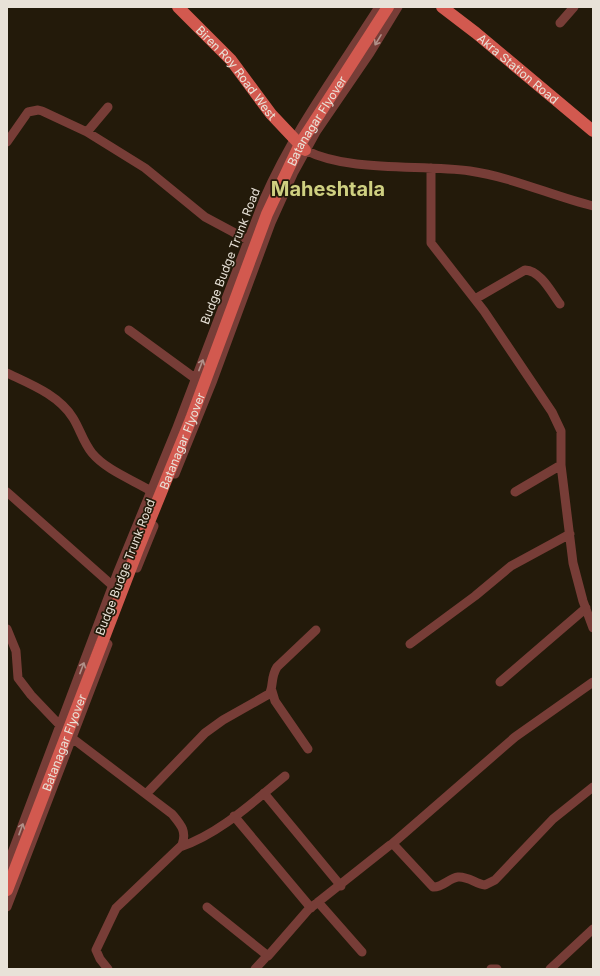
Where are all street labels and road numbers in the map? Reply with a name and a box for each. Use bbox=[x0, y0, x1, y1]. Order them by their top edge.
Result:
street label: Biren Roy Road West bbox=[193, 22, 280, 123]
street label: Akra Station Road bbox=[475, 30, 562, 107]
street label: Batanagar Flyover bbox=[283, 73, 350, 168]
street label: Budge Budge Trunk Road bbox=[197, 186, 263, 326]
street label: Batanagar Flyover bbox=[156, 390, 208, 491]
street label: Budge Budge Trunk Road bbox=[92, 497, 158, 637]
street label: Batanagar Flyover bbox=[38, 691, 89, 793]

